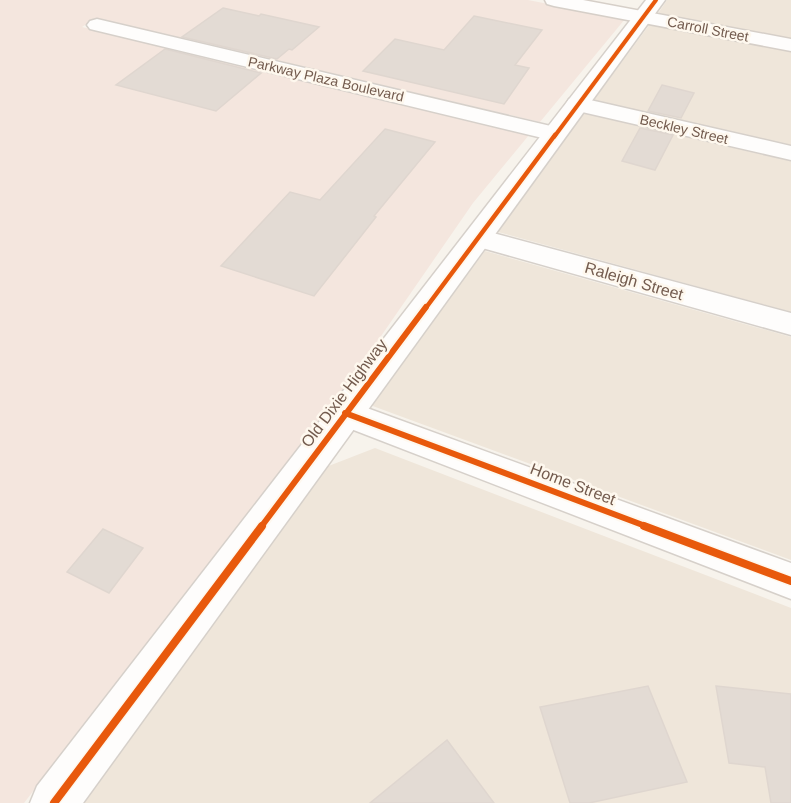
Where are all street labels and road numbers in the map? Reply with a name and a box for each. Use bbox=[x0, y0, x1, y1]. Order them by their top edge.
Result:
street label: Carroll Street bbox=[666, 13, 750, 45]
street label: Parkway Plaza Boulevard bbox=[246, 53, 406, 105]
street label: Beckley Street bbox=[638, 111, 730, 147]
street label: Raleigh Street bbox=[583, 259, 686, 303]
street label: Old Dixie Highway bbox=[298, 336, 390, 450]
street label: Home Street bbox=[528, 460, 618, 508]

